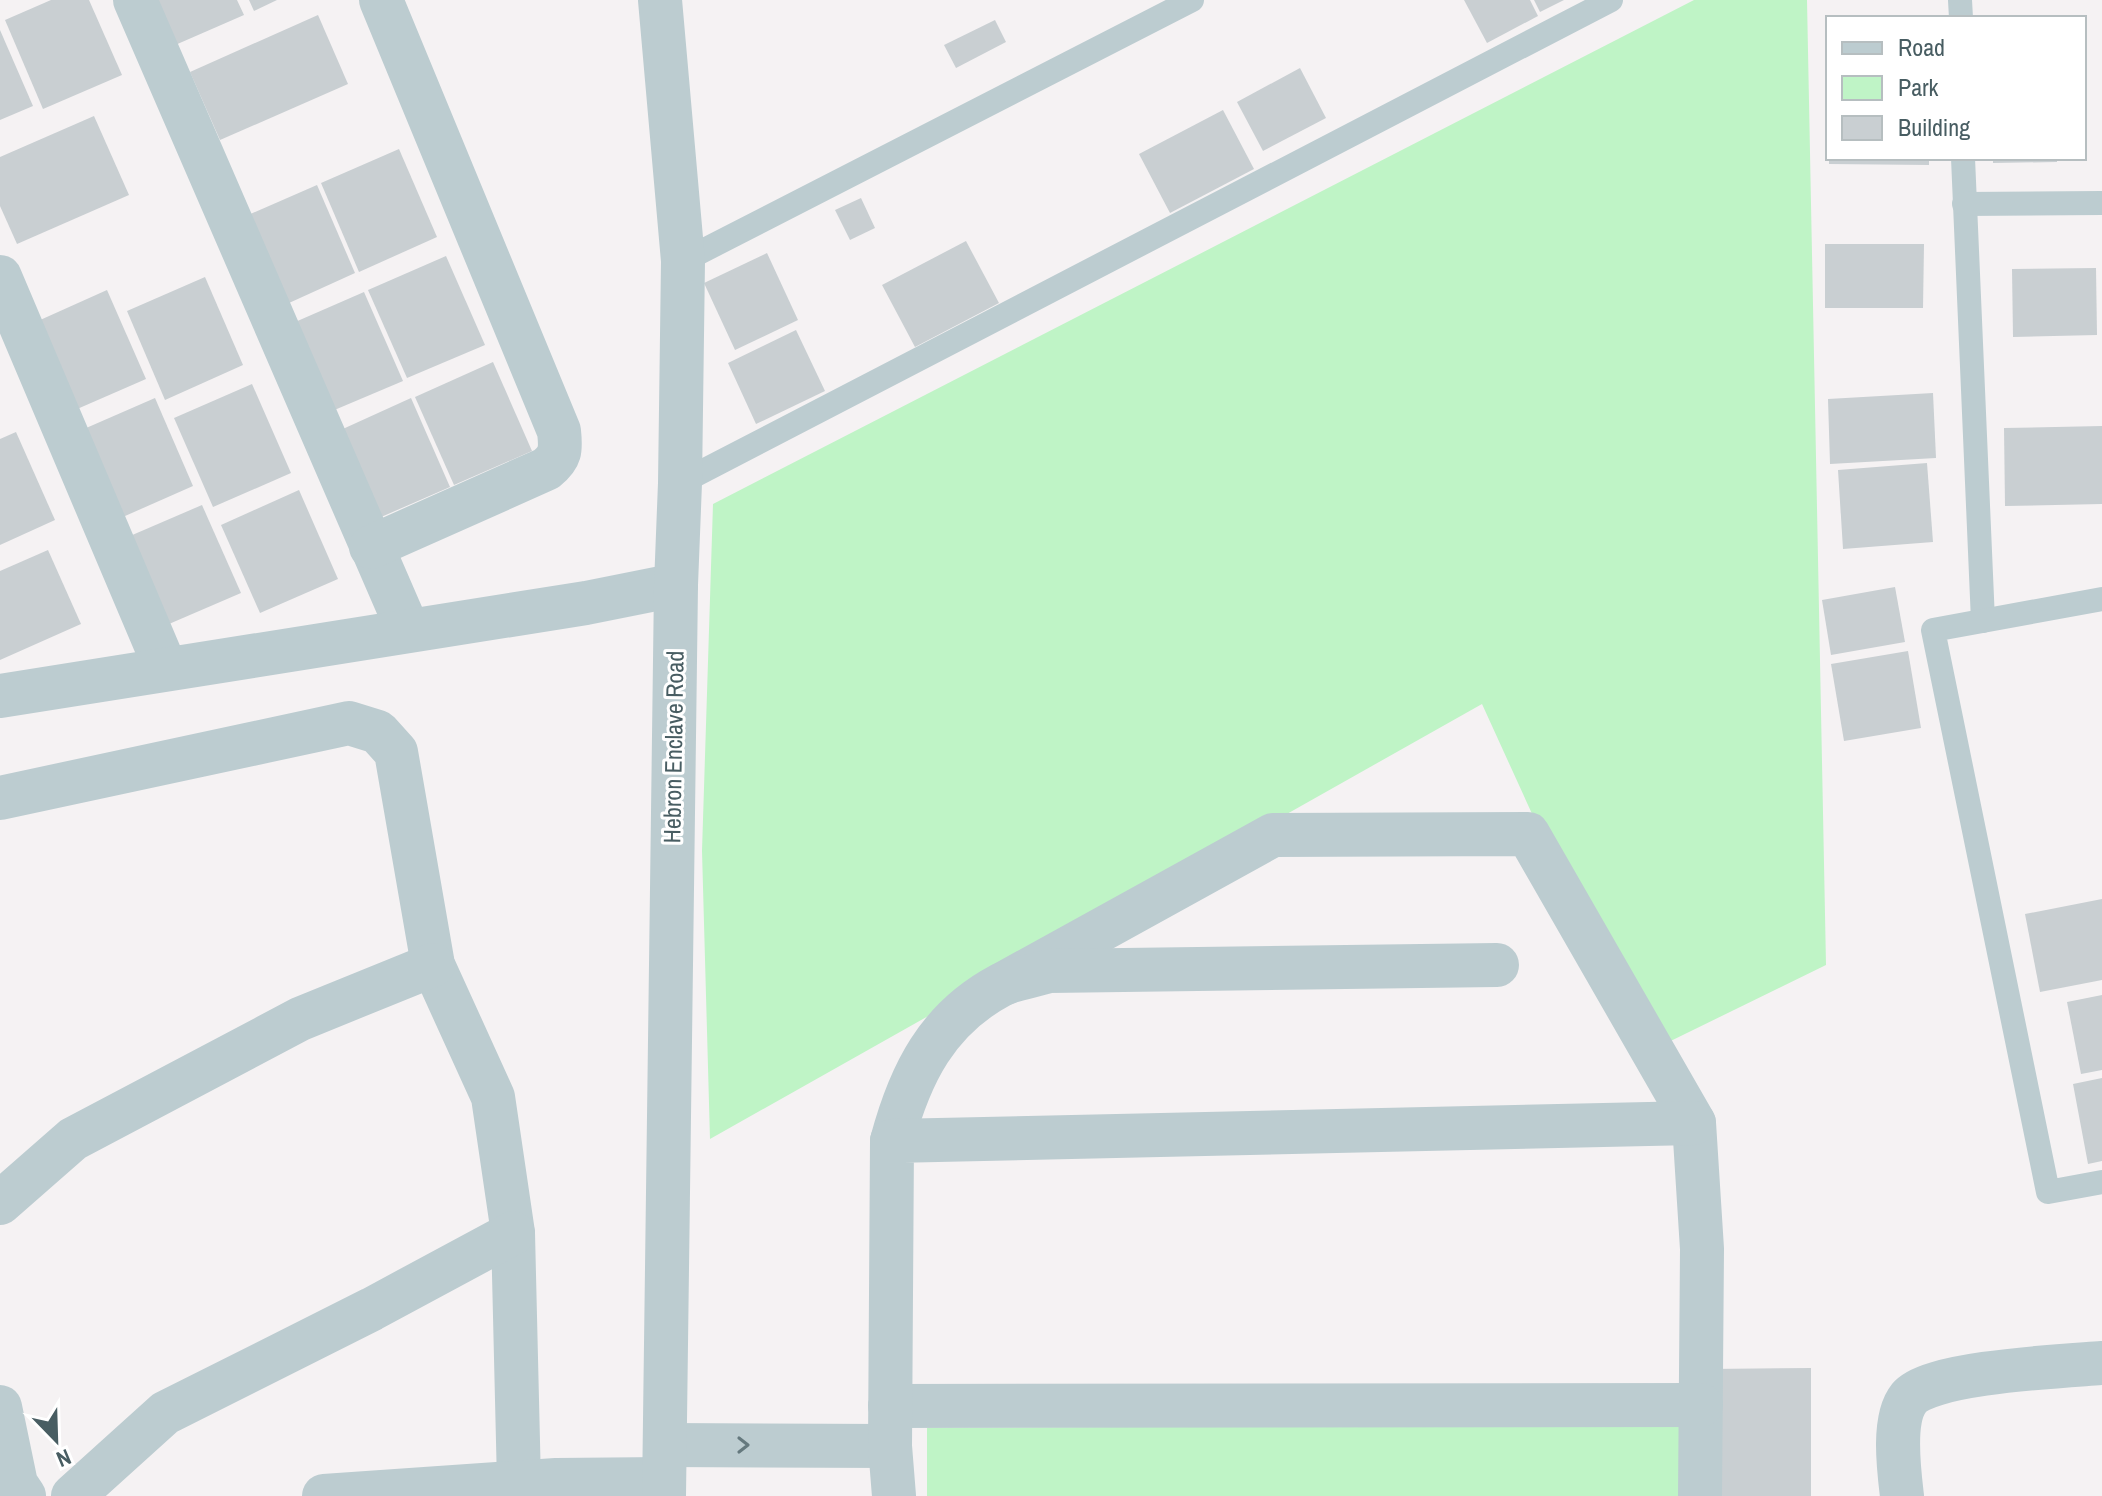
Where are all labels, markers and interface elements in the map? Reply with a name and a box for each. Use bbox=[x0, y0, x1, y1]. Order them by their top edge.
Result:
legend bbox=[1826, 16, 2086, 160]
text: Road bbox=[1898, 31, 1945, 63]
text: Park bbox=[1898, 71, 1939, 103]
text: Building bbox=[1898, 111, 1970, 143]
street label: Hebron Enclave Road bbox=[655, 650, 691, 844]
north arrow bbox=[16, 1400, 96, 1480]
one-way arrow bbox=[737, 1436, 750, 1454]
text: N bbox=[52, 1442, 76, 1475]

